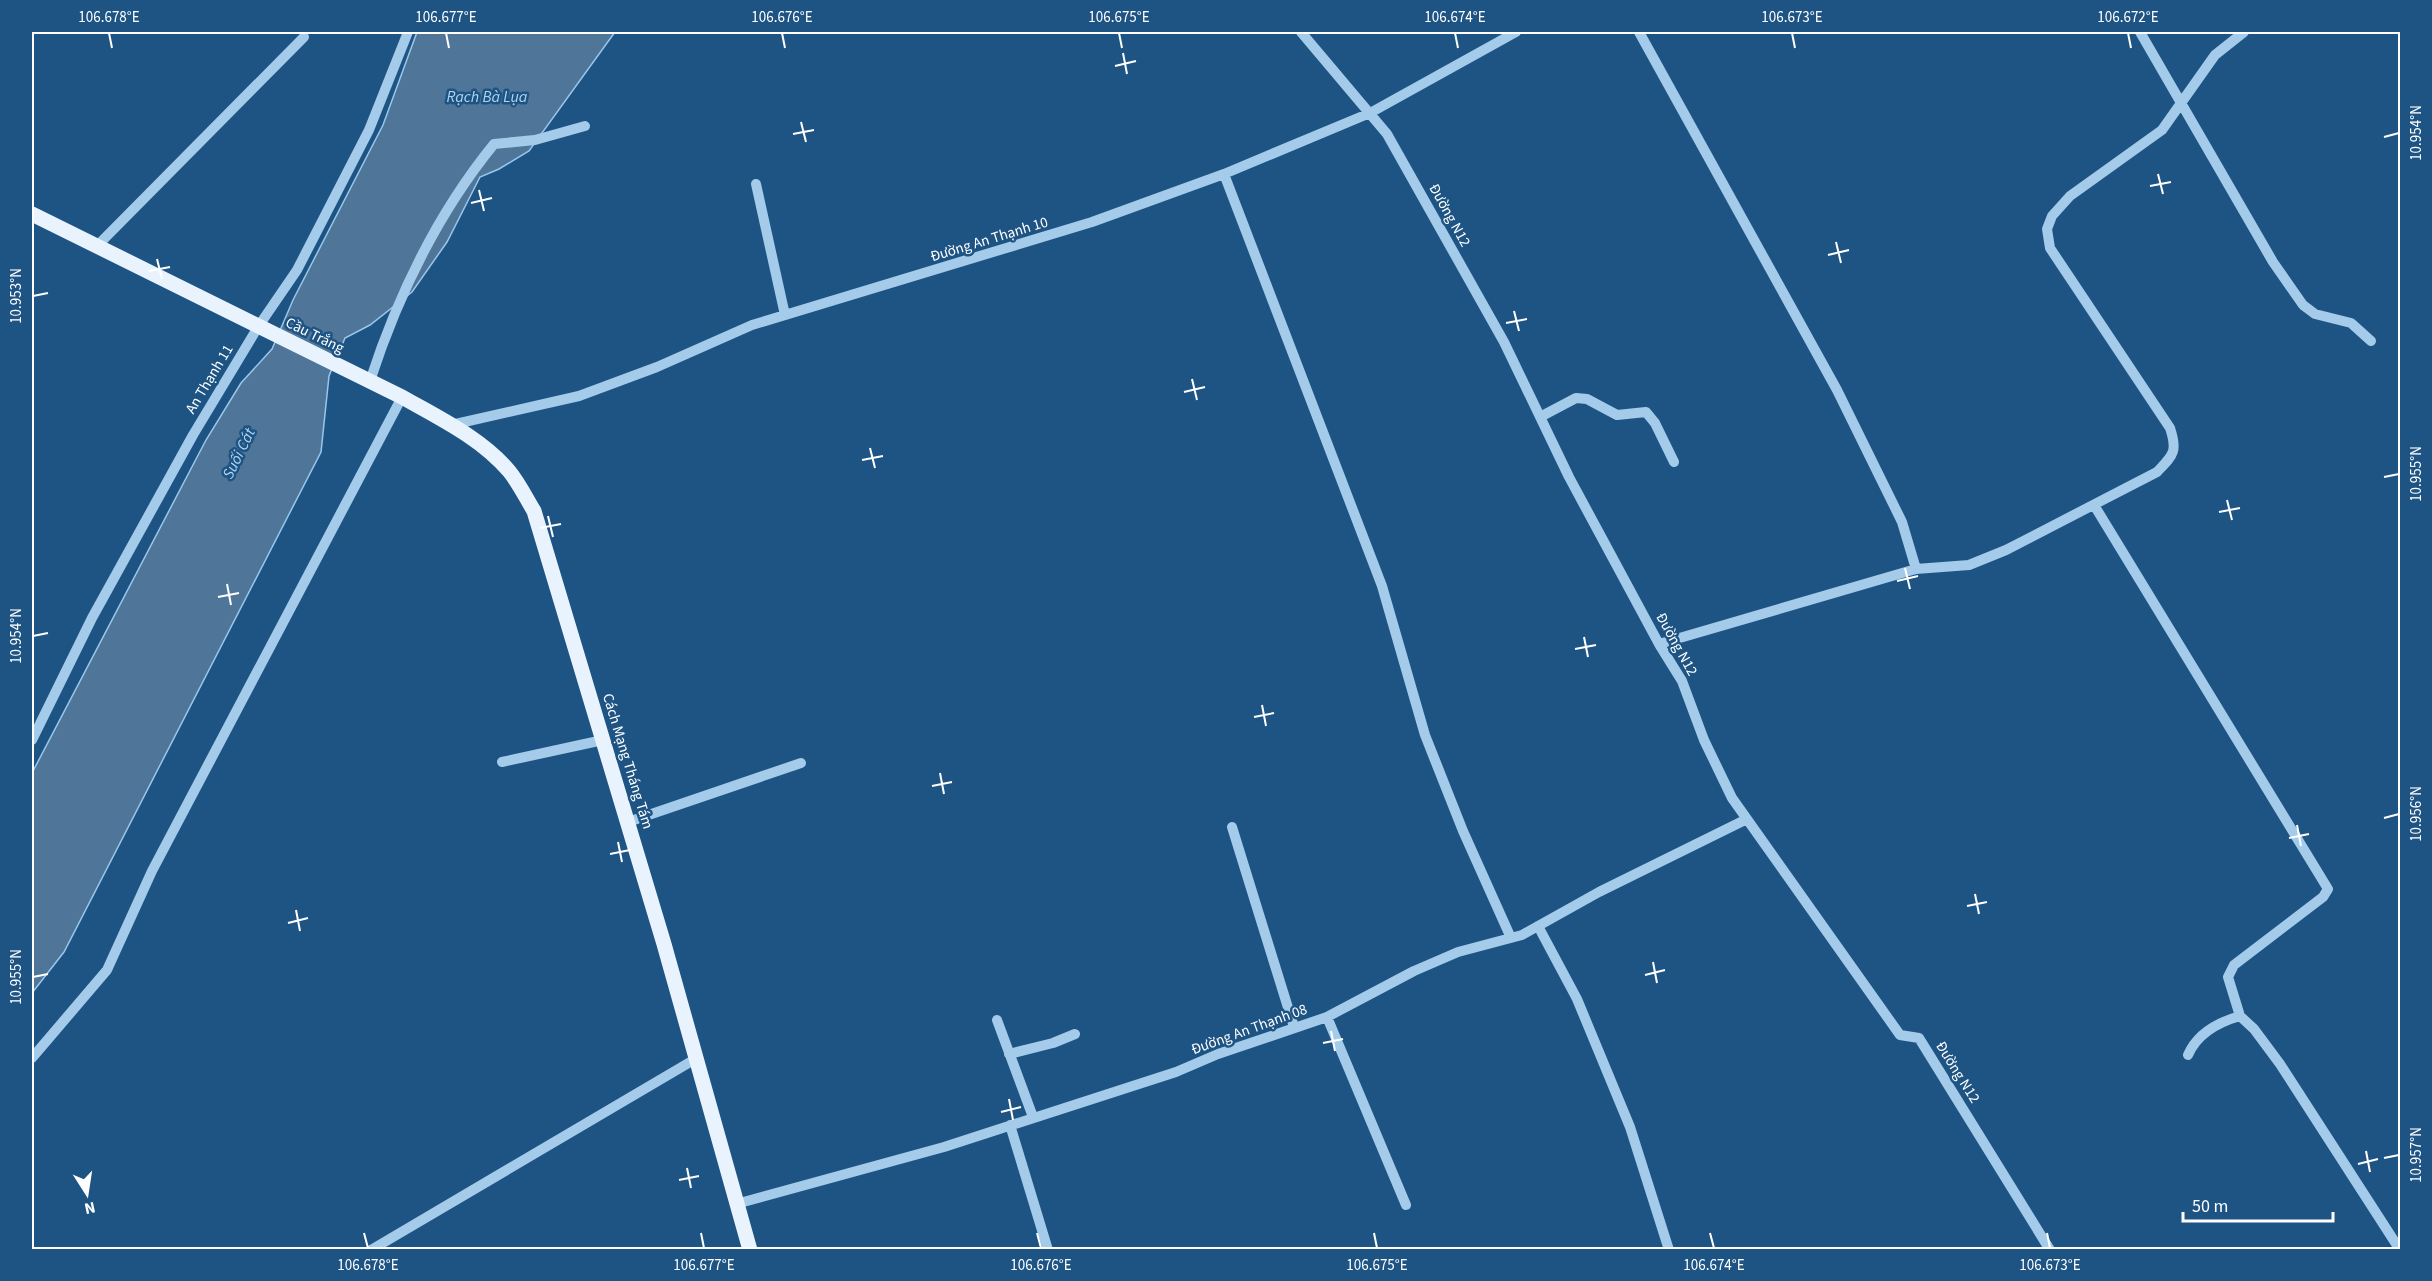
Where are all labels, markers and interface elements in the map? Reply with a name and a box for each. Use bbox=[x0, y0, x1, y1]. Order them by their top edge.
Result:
text: 106.678°E bbox=[78, 7, 140, 28]
text: 106.677°E bbox=[415, 7, 477, 28]
text: 106.676°E bbox=[751, 7, 813, 28]
text: 106.675°E bbox=[1088, 7, 1150, 28]
text: 106.674°E bbox=[1424, 7, 1486, 28]
text: 106.673°E bbox=[1761, 7, 1823, 28]
text: 106.672°E bbox=[2097, 7, 2159, 28]
water label: Rạch Bà Lụa bbox=[447, 86, 528, 108]
text: 10.954°N bbox=[2406, 105, 2427, 161]
street label: Đường N12 bbox=[1424, 180, 1476, 251]
street label: Đường An Thạnh 10 bbox=[928, 212, 1051, 267]
text: 10.953°N bbox=[6, 268, 27, 324]
street label: Cầu Trắng bbox=[282, 312, 348, 359]
street label: An Thạnh 11 bbox=[180, 341, 238, 418]
water label: Suối Cát bbox=[217, 424, 261, 483]
text: 10.955°N bbox=[2406, 446, 2427, 502]
text: 10.954°N bbox=[6, 608, 27, 664]
street label: Đường N12 bbox=[1651, 609, 1703, 680]
street label: Cách Mạng Tháng Tám bbox=[597, 691, 658, 832]
text: 10.956°N bbox=[2406, 786, 2427, 842]
text: 10.955°N bbox=[6, 949, 27, 1005]
street label: Đường An Thạnh 08 bbox=[1188, 999, 1310, 1060]
street label: Đường N12 bbox=[1930, 1037, 1985, 1107]
text: 10.957°N bbox=[2406, 1127, 2427, 1183]
north arrow bbox=[57, 1164, 117, 1224]
scale bar bbox=[2183, 1185, 2333, 1223]
text: 50 m bbox=[2192, 1194, 2228, 1219]
text: N bbox=[82, 1196, 97, 1220]
text: 106.678°E bbox=[337, 1255, 399, 1276]
text: 106.677°E bbox=[673, 1255, 735, 1276]
text: 106.676°E bbox=[1010, 1255, 1072, 1276]
text: 106.675°E bbox=[1346, 1255, 1408, 1276]
text: 106.674°E bbox=[1683, 1255, 1745, 1276]
text: 106.673°E bbox=[2019, 1255, 2081, 1276]

